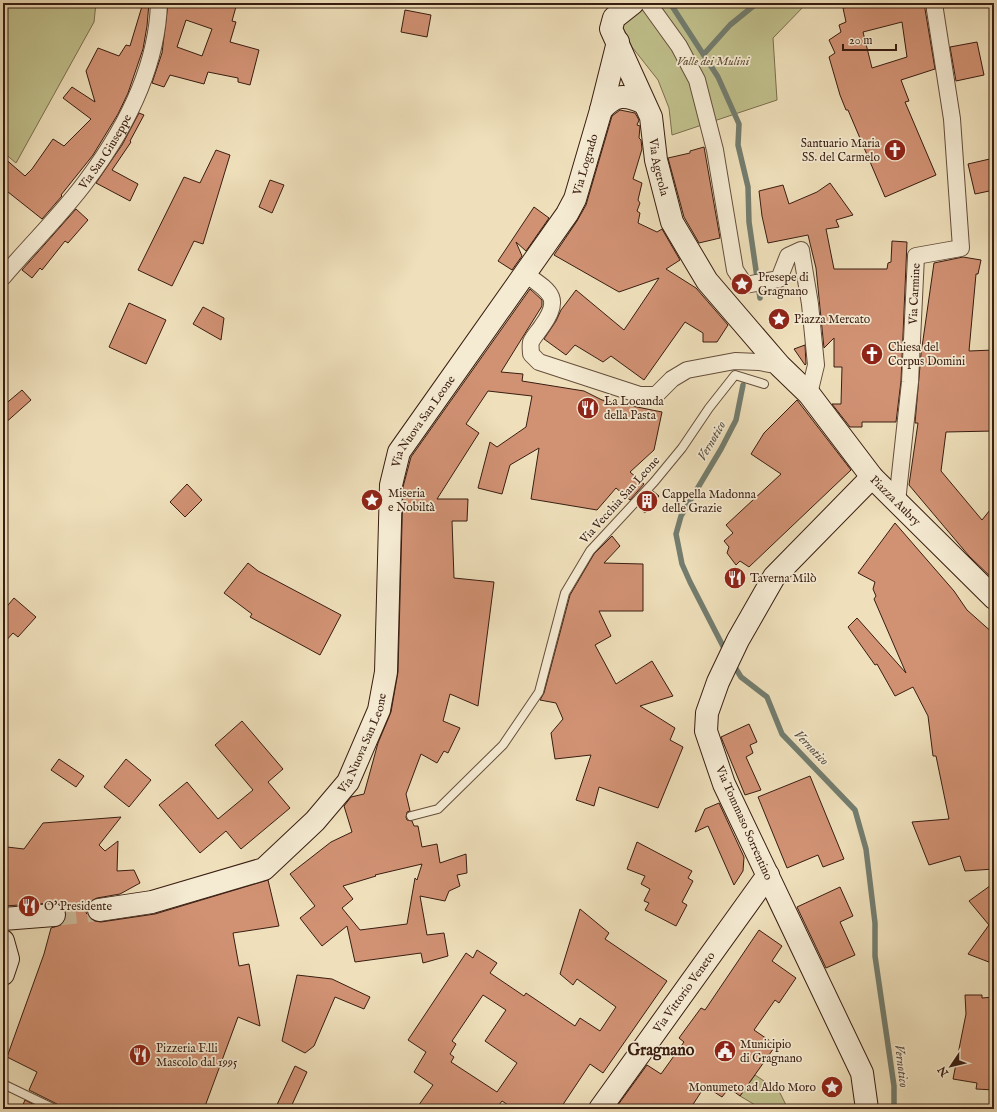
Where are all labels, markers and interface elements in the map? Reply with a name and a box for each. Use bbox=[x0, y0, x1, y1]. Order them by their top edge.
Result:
scale bar bbox=[843, 26, 896, 52]
text: 20 m bbox=[849, 33, 872, 48]
park label: Valle dei Mulini bbox=[677, 54, 751, 69]
street label: Via San Giuseppe bbox=[75, 111, 135, 193]
street label: Via Logrado bbox=[569, 131, 601, 198]
place label: Santuario Maria SS. del Carmelo bbox=[801, 136, 881, 165]
street label: Via Agerola bbox=[646, 137, 673, 198]
church icon: Santuario Maria SS. del Carmelo bbox=[882, 137, 908, 163]
street label: Via Carmine bbox=[905, 262, 923, 326]
place label: Presepe di Gragnano bbox=[758, 270, 809, 299]
place icon: Presepe di Gragnano bbox=[729, 271, 755, 297]
place icon: Piazza Mercato bbox=[766, 306, 792, 332]
place label: Piazza Mercato bbox=[794, 312, 871, 327]
place label: Chiesa del Corpus Domini bbox=[888, 340, 965, 370]
church icon: Chiesa del Corpus Domini bbox=[859, 341, 885, 367]
street label: Via Nuova San Leone bbox=[388, 372, 459, 470]
place label: La Locanda della Pasta bbox=[604, 394, 665, 423]
restaurant icon: La Locanda della Pasta bbox=[575, 395, 601, 421]
water label: Vernotico bbox=[694, 418, 730, 464]
street label: Via Vecchia San Leone bbox=[576, 453, 663, 547]
street label: Piazza Aubry bbox=[867, 472, 924, 529]
place label: Miseria e Nobiltà bbox=[388, 486, 436, 515]
place icon: Miseria e Nobiltà bbox=[359, 487, 385, 513]
place label: Cappella Madonna delle Grazie bbox=[662, 487, 757, 516]
building icon: Cappella Madonna delle Grazie bbox=[634, 488, 660, 514]
restaurant icon: Taverna Milò bbox=[722, 565, 748, 591]
place label: Taverna Milò bbox=[750, 571, 817, 586]
street label: Via Nuova San Leone bbox=[334, 692, 390, 797]
water label: Vernotico bbox=[790, 727, 832, 770]
street label: Via Tommaso Sorrentino bbox=[712, 763, 776, 883]
restaurant icon: O' Presidente bbox=[16, 893, 42, 919]
place label: O' Presidente bbox=[44, 899, 112, 914]
street label: Via Vittorio Veneto bbox=[649, 948, 719, 1036]
place label: Municipio di Gragnano bbox=[740, 1037, 803, 1066]
public building icon: Municipio di Gragnano bbox=[712, 1038, 738, 1064]
place label: Pizzeria F.lli Mascolo dal 1995 bbox=[156, 1041, 238, 1070]
district label: Gragnano bbox=[628, 1041, 695, 1061]
restaurant icon: Pizzeria F.lli Mascolo dal 1995 bbox=[127, 1042, 153, 1068]
water label: Vernotico bbox=[890, 1044, 912, 1089]
north arrow bbox=[931, 1046, 971, 1086]
text: N bbox=[935, 1063, 953, 1080]
place icon: Monumeto ad Aldo Moro bbox=[819, 1074, 845, 1100]
place label: Monumeto ad Aldo Moro bbox=[688, 1080, 817, 1095]

